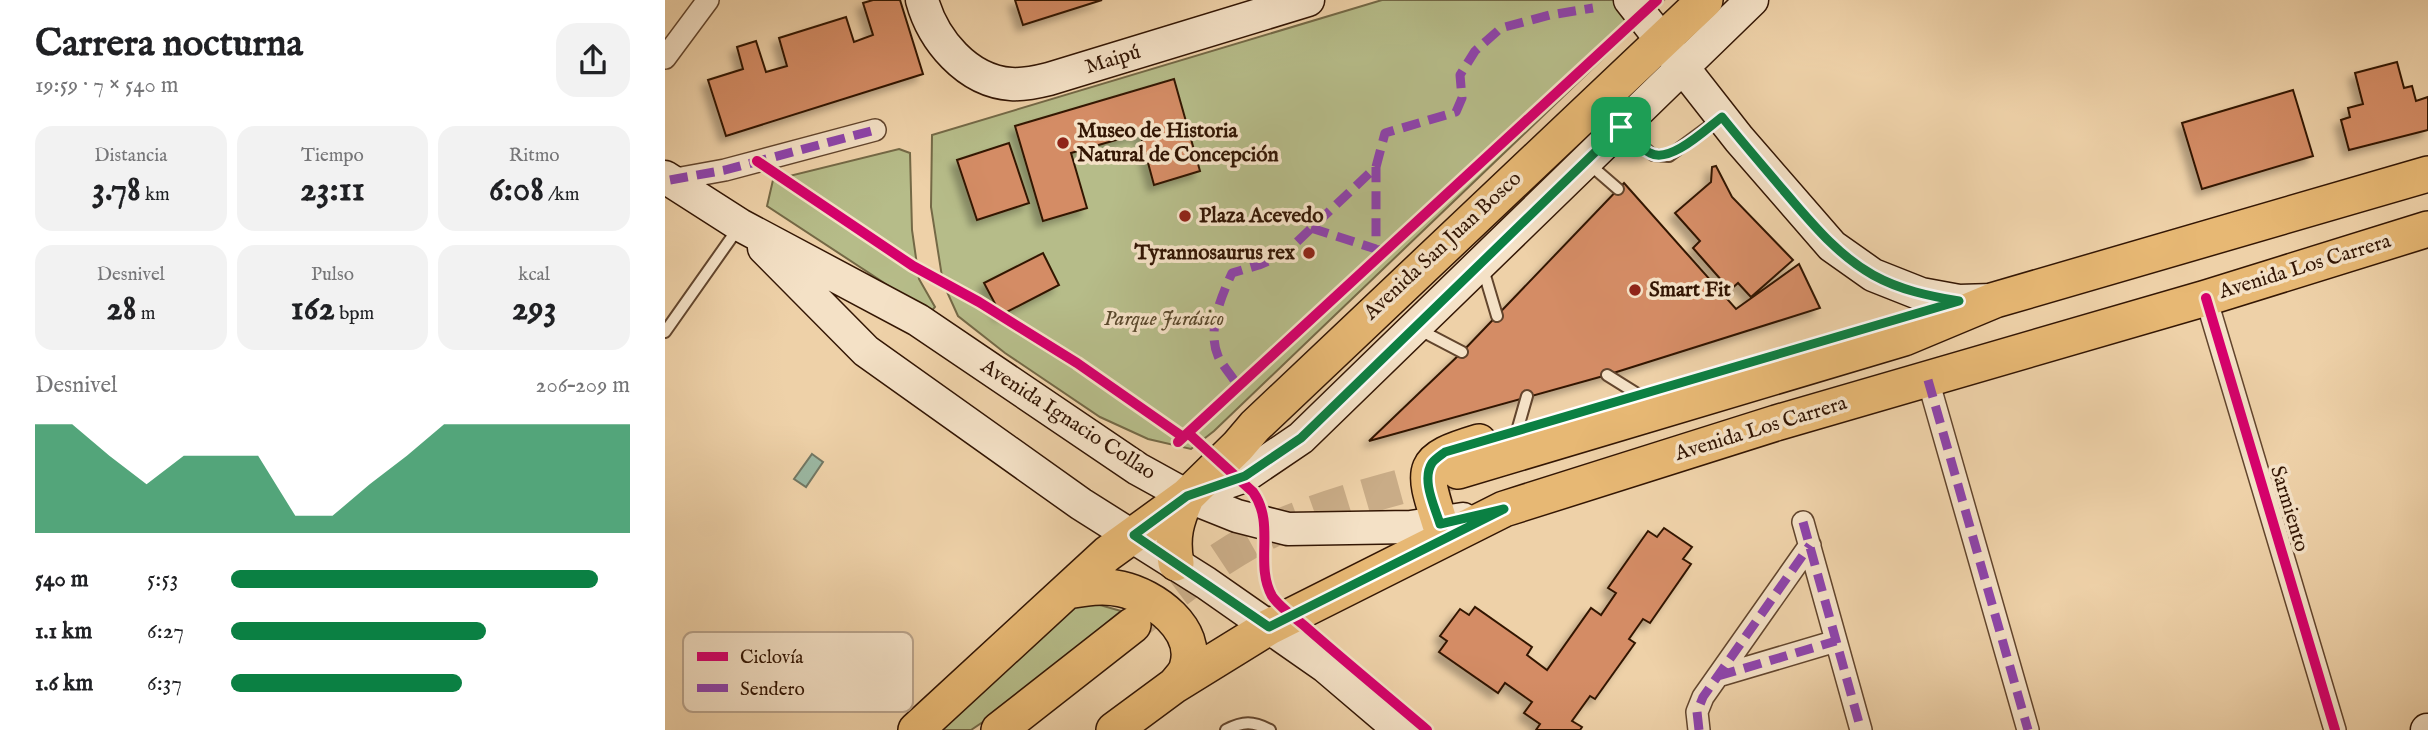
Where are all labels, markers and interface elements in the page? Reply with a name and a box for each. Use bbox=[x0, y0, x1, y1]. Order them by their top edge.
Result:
text: Carrera nocturna bbox=[35, 21, 303, 69]
button: share bbox=[556, 23, 630, 97]
street label: Maipú bbox=[1082, 39, 1144, 81]
text: 19:59 · 7 × 540 m bbox=[35, 71, 179, 100]
pin bbox=[1591, 97, 1651, 157]
icon: arrive bbox=[1602, 108, 1640, 146]
place label: Museo de Historia Natural de Concepción bbox=[1076, 118, 1279, 169]
marker: Museo de Historia Natural de Concepción bbox=[1055, 135, 1071, 151]
text: Distancia bbox=[94, 144, 167, 168]
text: Tiempo bbox=[301, 144, 364, 168]
text: Ritmo bbox=[509, 144, 560, 168]
street label: Avenida San Juan Bosco bbox=[1358, 166, 1528, 327]
text: 3.78 bbox=[92, 168, 141, 213]
text: 23:11 bbox=[300, 168, 365, 213]
text: 6:08 bbox=[489, 168, 544, 213]
text: km bbox=[141, 183, 170, 207]
text: /km bbox=[544, 183, 579, 207]
place label: Plaza Acevedo bbox=[1199, 203, 1324, 230]
marker: Plaza Acevedo bbox=[1177, 208, 1193, 224]
street label: Avenida Los Carrera bbox=[2215, 228, 2395, 306]
place label: Tyrannosaurus rex bbox=[1133, 240, 1296, 267]
marker: Tyrannosaurus rex bbox=[1301, 245, 1317, 261]
text: Desnivel bbox=[97, 263, 165, 287]
text: Pulso bbox=[311, 263, 354, 287]
text: kcal bbox=[518, 263, 550, 287]
place label: Smart Fit bbox=[1649, 277, 1731, 304]
marker: Smart Fit bbox=[1627, 282, 1643, 298]
text: 28 bbox=[106, 287, 136, 332]
text: 162 bbox=[291, 287, 335, 332]
text: 293 bbox=[512, 287, 557, 332]
text: m bbox=[136, 302, 155, 326]
text: bpm bbox=[335, 302, 374, 326]
park label: Parque Jurásico bbox=[1104, 306, 1224, 333]
street label: Avenida Ignacio Collao bbox=[975, 353, 1161, 487]
text: Desnivel bbox=[35, 371, 117, 400]
text: 206–209 m bbox=[536, 371, 630, 400]
street label: Avenida Los Carrera bbox=[1671, 390, 1851, 468]
street label: Sarmiento bbox=[2263, 463, 2315, 555]
text: 540 m bbox=[35, 565, 89, 594]
text: 5:53 bbox=[147, 565, 178, 594]
text: 1.1 km bbox=[35, 617, 92, 646]
text: 6:27 bbox=[147, 617, 184, 646]
legend bbox=[683, 632, 913, 712]
text: Ciclovía bbox=[740, 646, 804, 670]
text: 1.6 km bbox=[35, 669, 93, 698]
text: 6:37 bbox=[147, 669, 182, 698]
text: Sendero bbox=[740, 678, 805, 702]

